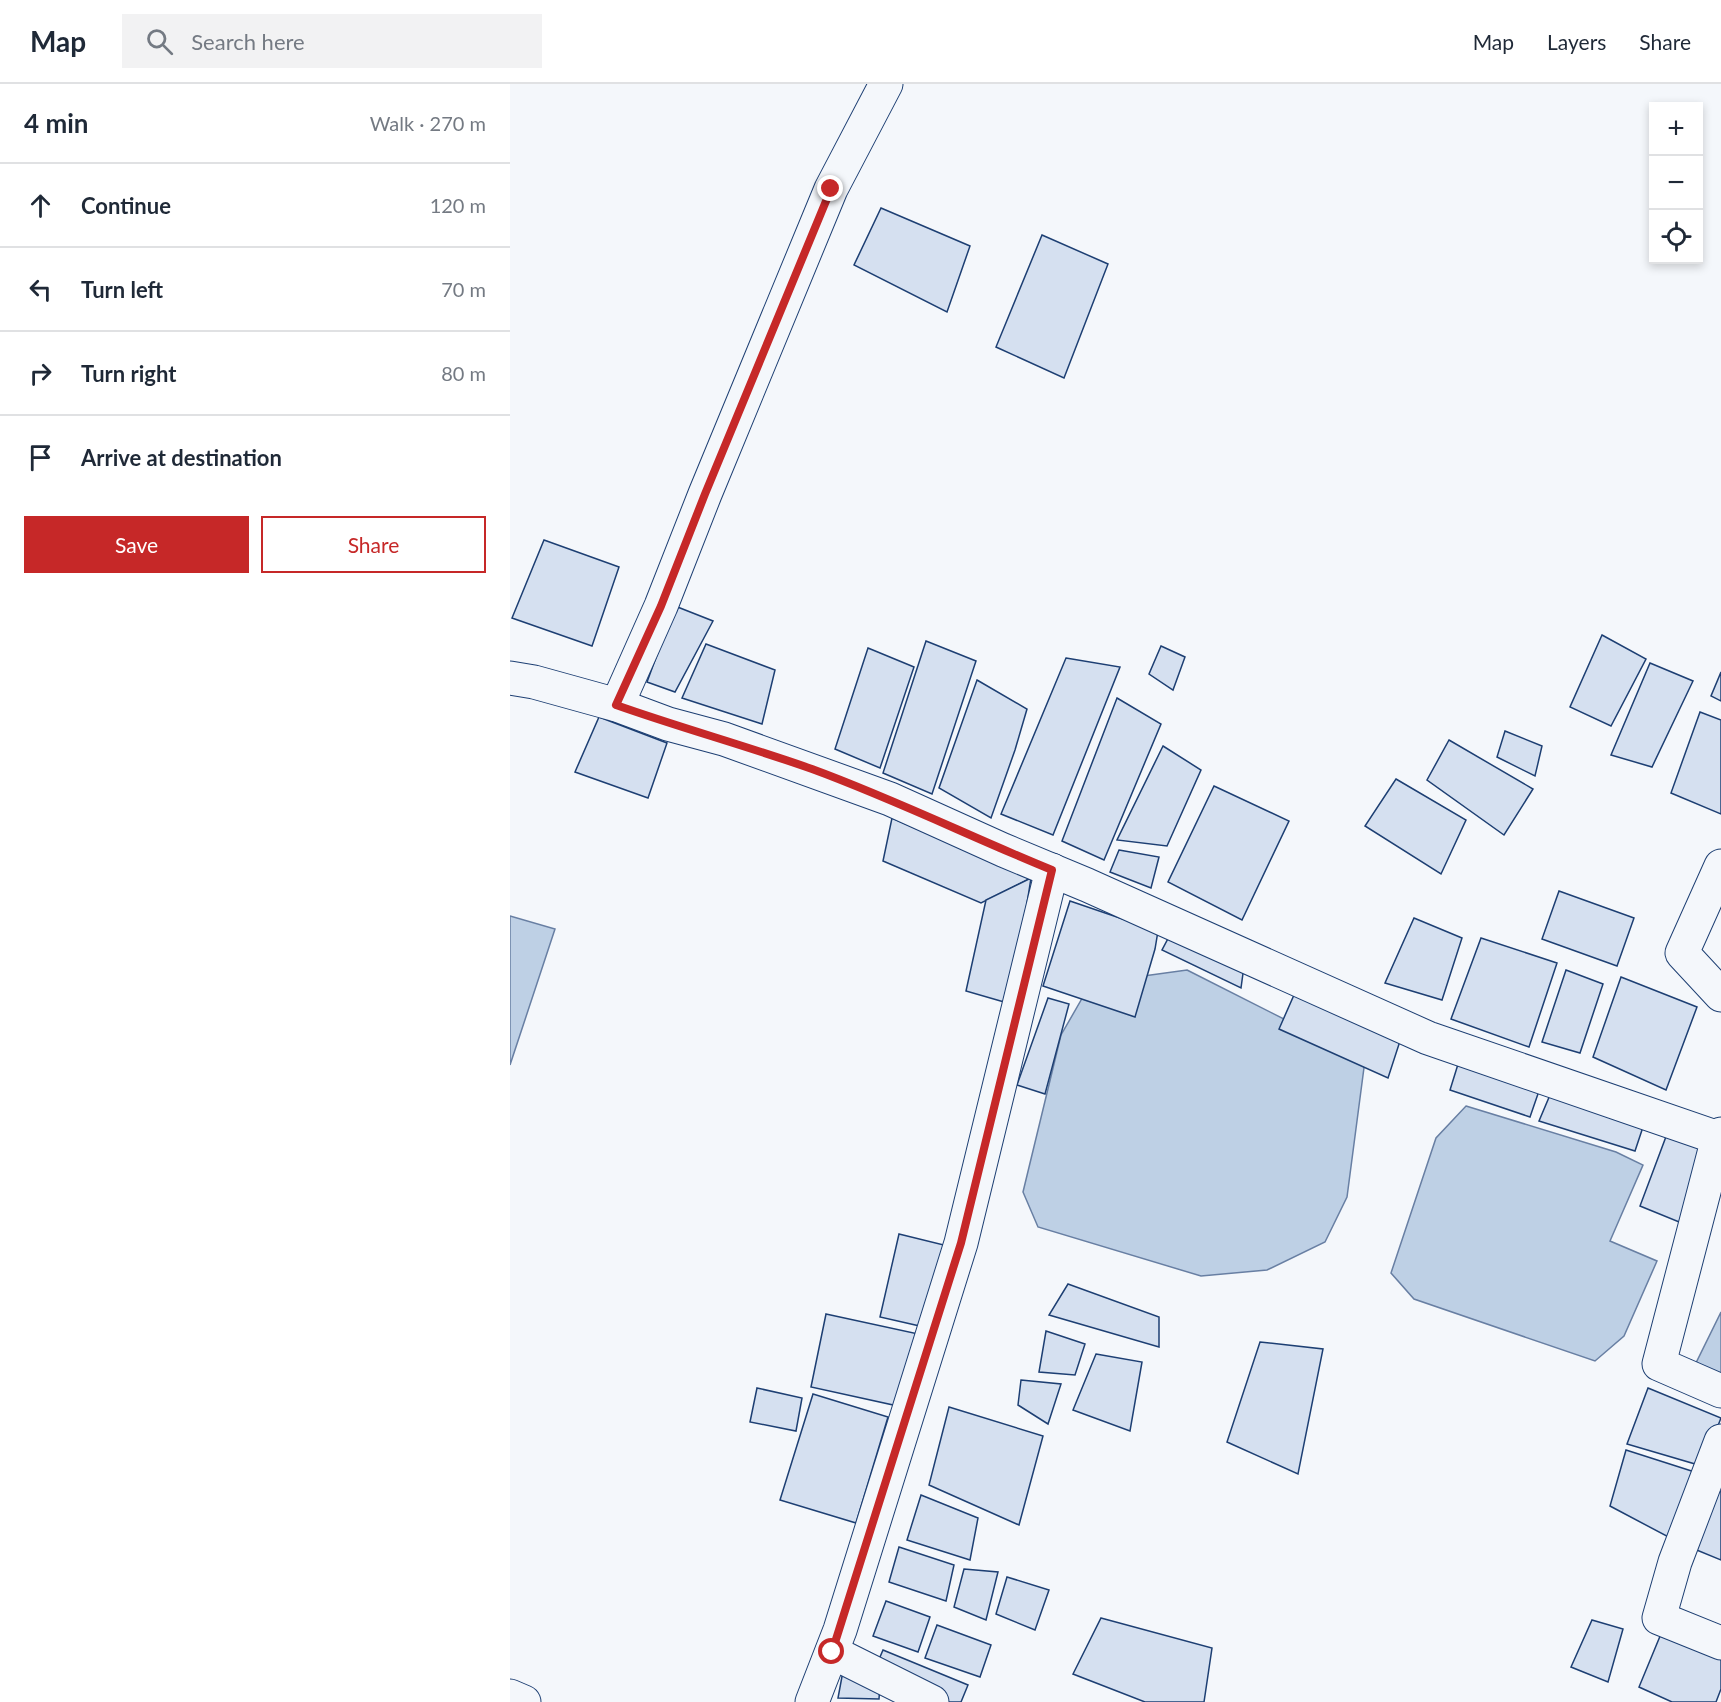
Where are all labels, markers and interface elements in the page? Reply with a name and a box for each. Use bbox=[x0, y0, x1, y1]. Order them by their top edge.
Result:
search box bbox=[122, 14, 542, 68]
text: Map bbox=[30, 24, 86, 58]
icon: search bbox=[143, 25, 176, 58]
text: Search here bbox=[191, 28, 305, 55]
text: Map bbox=[1473, 29, 1514, 54]
text: Layers bbox=[1547, 29, 1606, 54]
text: Share bbox=[1639, 29, 1691, 54]
map controls bbox=[1649, 102, 1703, 264]
button: + bbox=[1649, 102, 1703, 156]
text: 4 min bbox=[24, 107, 88, 139]
text: Walk · 270 m bbox=[370, 111, 486, 135]
button: − bbox=[1649, 156, 1703, 210]
route end bbox=[817, 175, 843, 201]
icon: ahead bbox=[24, 189, 57, 222]
text: Continue bbox=[81, 192, 171, 219]
text: 120 m bbox=[430, 193, 486, 217]
button: locate bbox=[1649, 210, 1703, 264]
icon: left bbox=[24, 273, 57, 306]
text: Turn left bbox=[81, 276, 163, 303]
text: 70 m bbox=[441, 277, 486, 301]
icon: right bbox=[24, 357, 57, 390]
text: Turn right bbox=[81, 360, 176, 387]
text: 80 m bbox=[441, 361, 486, 385]
icon: arrive bbox=[24, 441, 57, 474]
text: Arrive at destination bbox=[81, 444, 282, 471]
button: Save bbox=[24, 516, 249, 573]
button: Share bbox=[261, 516, 486, 573]
route start bbox=[818, 1638, 844, 1664]

